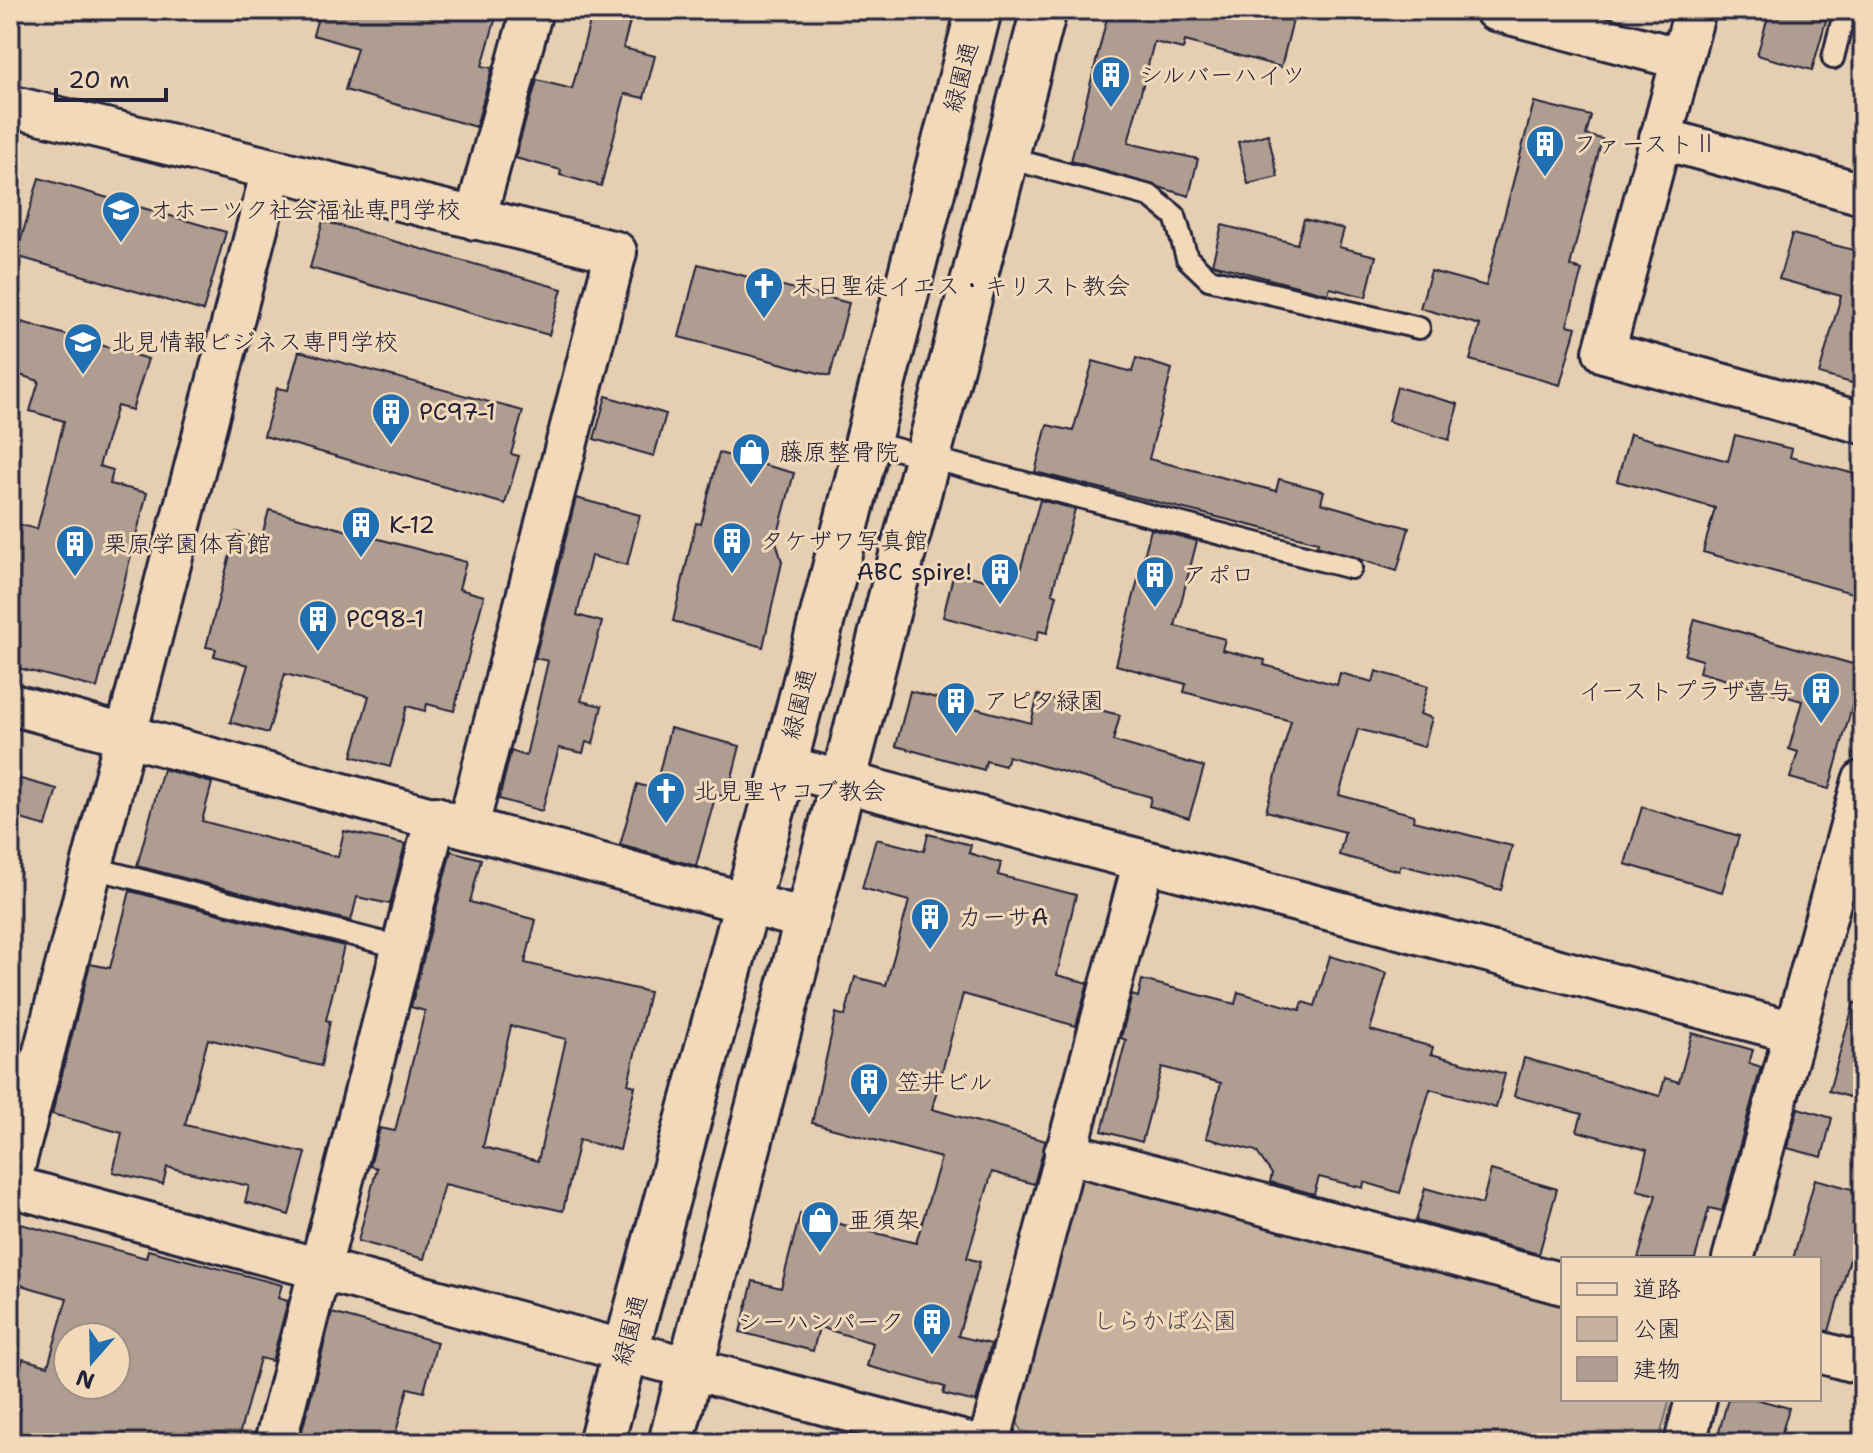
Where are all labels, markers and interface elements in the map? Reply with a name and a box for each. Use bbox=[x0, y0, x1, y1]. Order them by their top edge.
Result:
street label: 緑園通 bbox=[936, 38, 986, 116]
scale bar bbox=[56, 52, 166, 102]
building icon: シルバーハイツ bbox=[1090, 54, 1132, 109]
place label: シルバーハイツ bbox=[1139, 59, 1306, 91]
text: 20 m bbox=[68, 64, 130, 96]
building icon: ファーストⅡ bbox=[1524, 123, 1566, 178]
place label: ファーストⅡ bbox=[1573, 128, 1717, 160]
school or university icon: オホーツク社会福祉専門学校 bbox=[100, 189, 142, 244]
place label: オホーツク社会福祉専門学校 bbox=[149, 194, 461, 226]
church icon: 末日聖徒イエス・キリスト教会 bbox=[743, 265, 785, 320]
place label: 末日聖徒イエス・キリスト教会 bbox=[792, 270, 1130, 302]
school or university icon: 北見情報ビジネス専門学校 bbox=[62, 321, 104, 376]
place label: 北見情報ビジネス専門学校 bbox=[111, 326, 398, 358]
building icon: PC97-1 bbox=[370, 391, 412, 446]
place label: PC97-1 bbox=[419, 396, 496, 428]
shop icon: 藤原整骨院 bbox=[730, 431, 772, 486]
place label: 藤原整骨院 bbox=[779, 436, 899, 468]
building icon: K-12 bbox=[340, 504, 382, 559]
place label: K-12 bbox=[389, 509, 435, 541]
building icon: タケザワ写真館 bbox=[711, 520, 753, 575]
building icon: 栗原学園体育館 bbox=[54, 523, 96, 578]
place label: タケザワ写真館 bbox=[760, 525, 928, 557]
place label: 栗原学園体育館 bbox=[103, 528, 271, 560]
building icon: ABC spire! bbox=[979, 551, 1021, 606]
building icon: アポロ bbox=[1134, 554, 1176, 609]
place label: ABC spire! bbox=[856, 556, 972, 588]
place label: アポロ bbox=[1183, 559, 1255, 591]
building icon: PC98-1 bbox=[297, 598, 339, 653]
place label: PC98-1 bbox=[346, 603, 424, 635]
street label: 緑園通 bbox=[775, 665, 823, 743]
building icon: イーストプラザ喜与 bbox=[1800, 670, 1842, 725]
place label: イーストプラザ喜与 bbox=[1578, 675, 1793, 707]
building icon: アピタ緑園 bbox=[935, 680, 977, 735]
place label: アピタ緑園 bbox=[984, 685, 1104, 717]
church icon: 北見聖ヤコブ教会 bbox=[645, 770, 687, 825]
place label: 北見聖ヤコブ教会 bbox=[694, 775, 886, 807]
building icon: カーサA bbox=[909, 896, 951, 951]
place label: カーサA bbox=[958, 901, 1048, 933]
building icon: 笠井ビル bbox=[848, 1061, 890, 1116]
place label: 笠井ビル bbox=[897, 1066, 993, 1098]
shop icon: 亜須架 bbox=[799, 1199, 841, 1254]
place label: 亜須架 bbox=[848, 1204, 920, 1236]
legend bbox=[1561, 1257, 1821, 1401]
text: 道路 bbox=[1633, 1273, 1681, 1305]
street label: 緑園通 bbox=[605, 1291, 655, 1369]
building icon: シーハンパーク bbox=[911, 1301, 953, 1356]
park label: しらかば公園 bbox=[1093, 1305, 1237, 1337]
place label: シーハンパーク bbox=[737, 1306, 904, 1338]
text: 公園 bbox=[1633, 1313, 1681, 1345]
north arrow bbox=[52, 1321, 132, 1401]
text: 建物 bbox=[1633, 1353, 1681, 1385]
text: N bbox=[72, 1363, 98, 1396]

